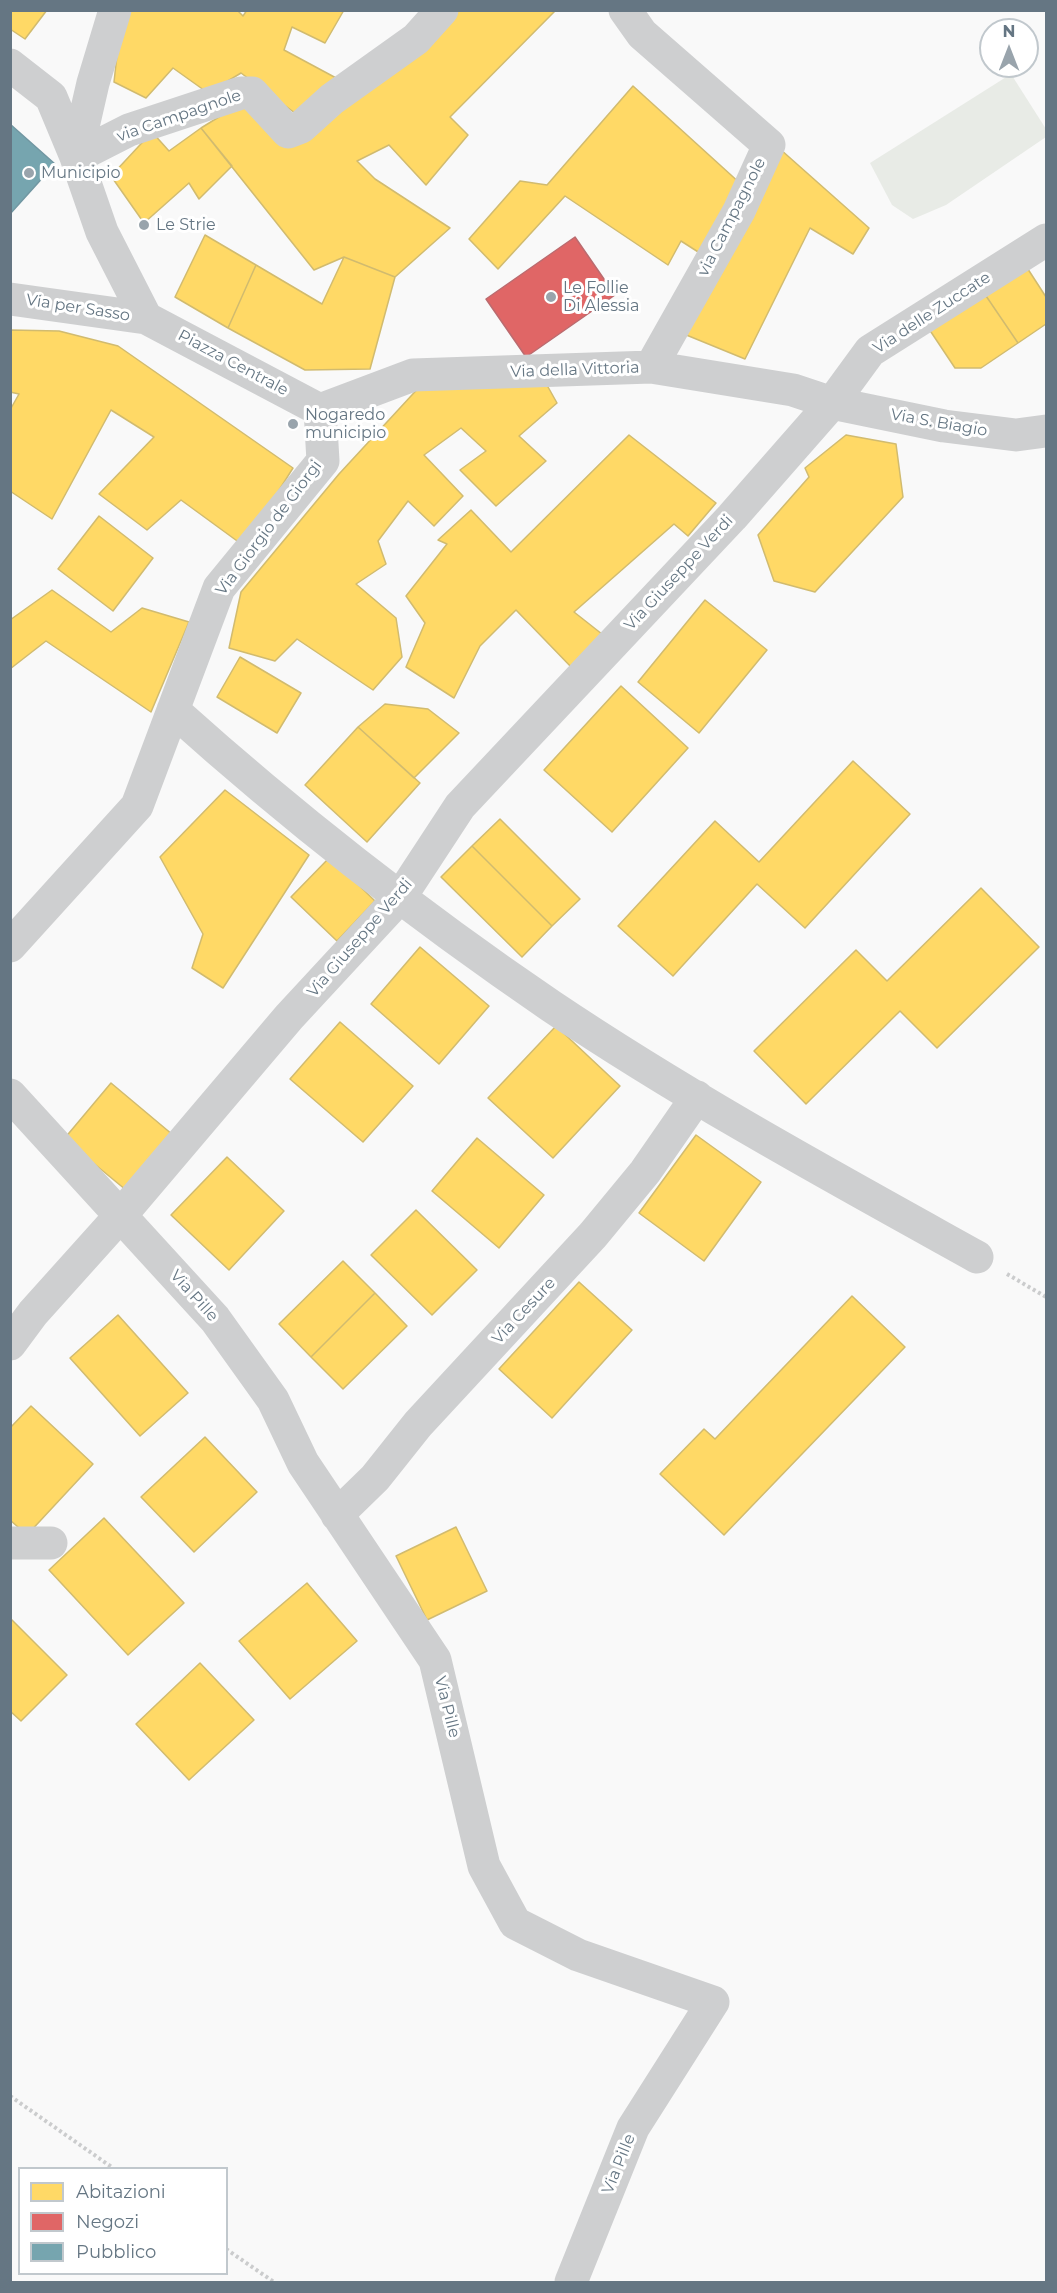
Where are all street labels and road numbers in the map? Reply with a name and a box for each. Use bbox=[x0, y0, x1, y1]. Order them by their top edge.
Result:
street label: via Campagnole bbox=[114, 86, 244, 146]
street label: via Campagnole bbox=[694, 155, 770, 279]
street label: Via delle Zuccate bbox=[870, 268, 994, 358]
street label: Via per Sasso bbox=[25, 290, 131, 326]
street label: Piazza Centrale bbox=[174, 326, 292, 400]
street label: Via della Vittoria bbox=[510, 358, 640, 382]
street label: Via S. Biagio bbox=[889, 405, 989, 441]
street label: Via Giorgio de Giorgi bbox=[212, 457, 326, 599]
street label: Via Giuseppe Verdi bbox=[621, 511, 737, 635]
street label: Via Giuseppe Verdi bbox=[303, 875, 417, 1001]
street label: Via Pille bbox=[166, 1266, 222, 1326]
street label: Via Cesure bbox=[488, 1274, 560, 1348]
street label: Via Pille bbox=[430, 1674, 464, 1740]
street label: Via Pille bbox=[598, 2131, 640, 2197]

